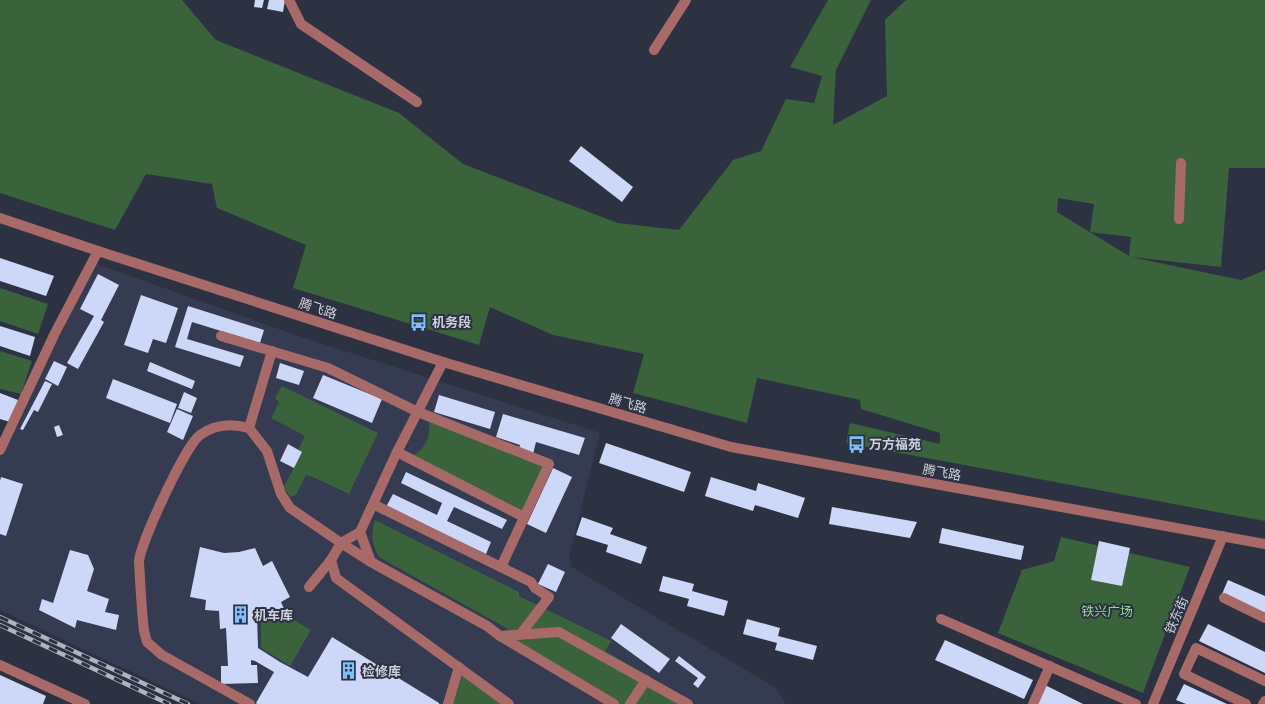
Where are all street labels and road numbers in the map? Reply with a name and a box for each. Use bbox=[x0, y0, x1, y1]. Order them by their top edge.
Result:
street label: 腾飞路 bbox=[297, 293, 339, 323]
street label: 腾飞路 bbox=[607, 389, 649, 417]
street label: 腾飞路 bbox=[921, 460, 963, 484]
street label: 铁东街 bbox=[1160, 594, 1192, 636]

